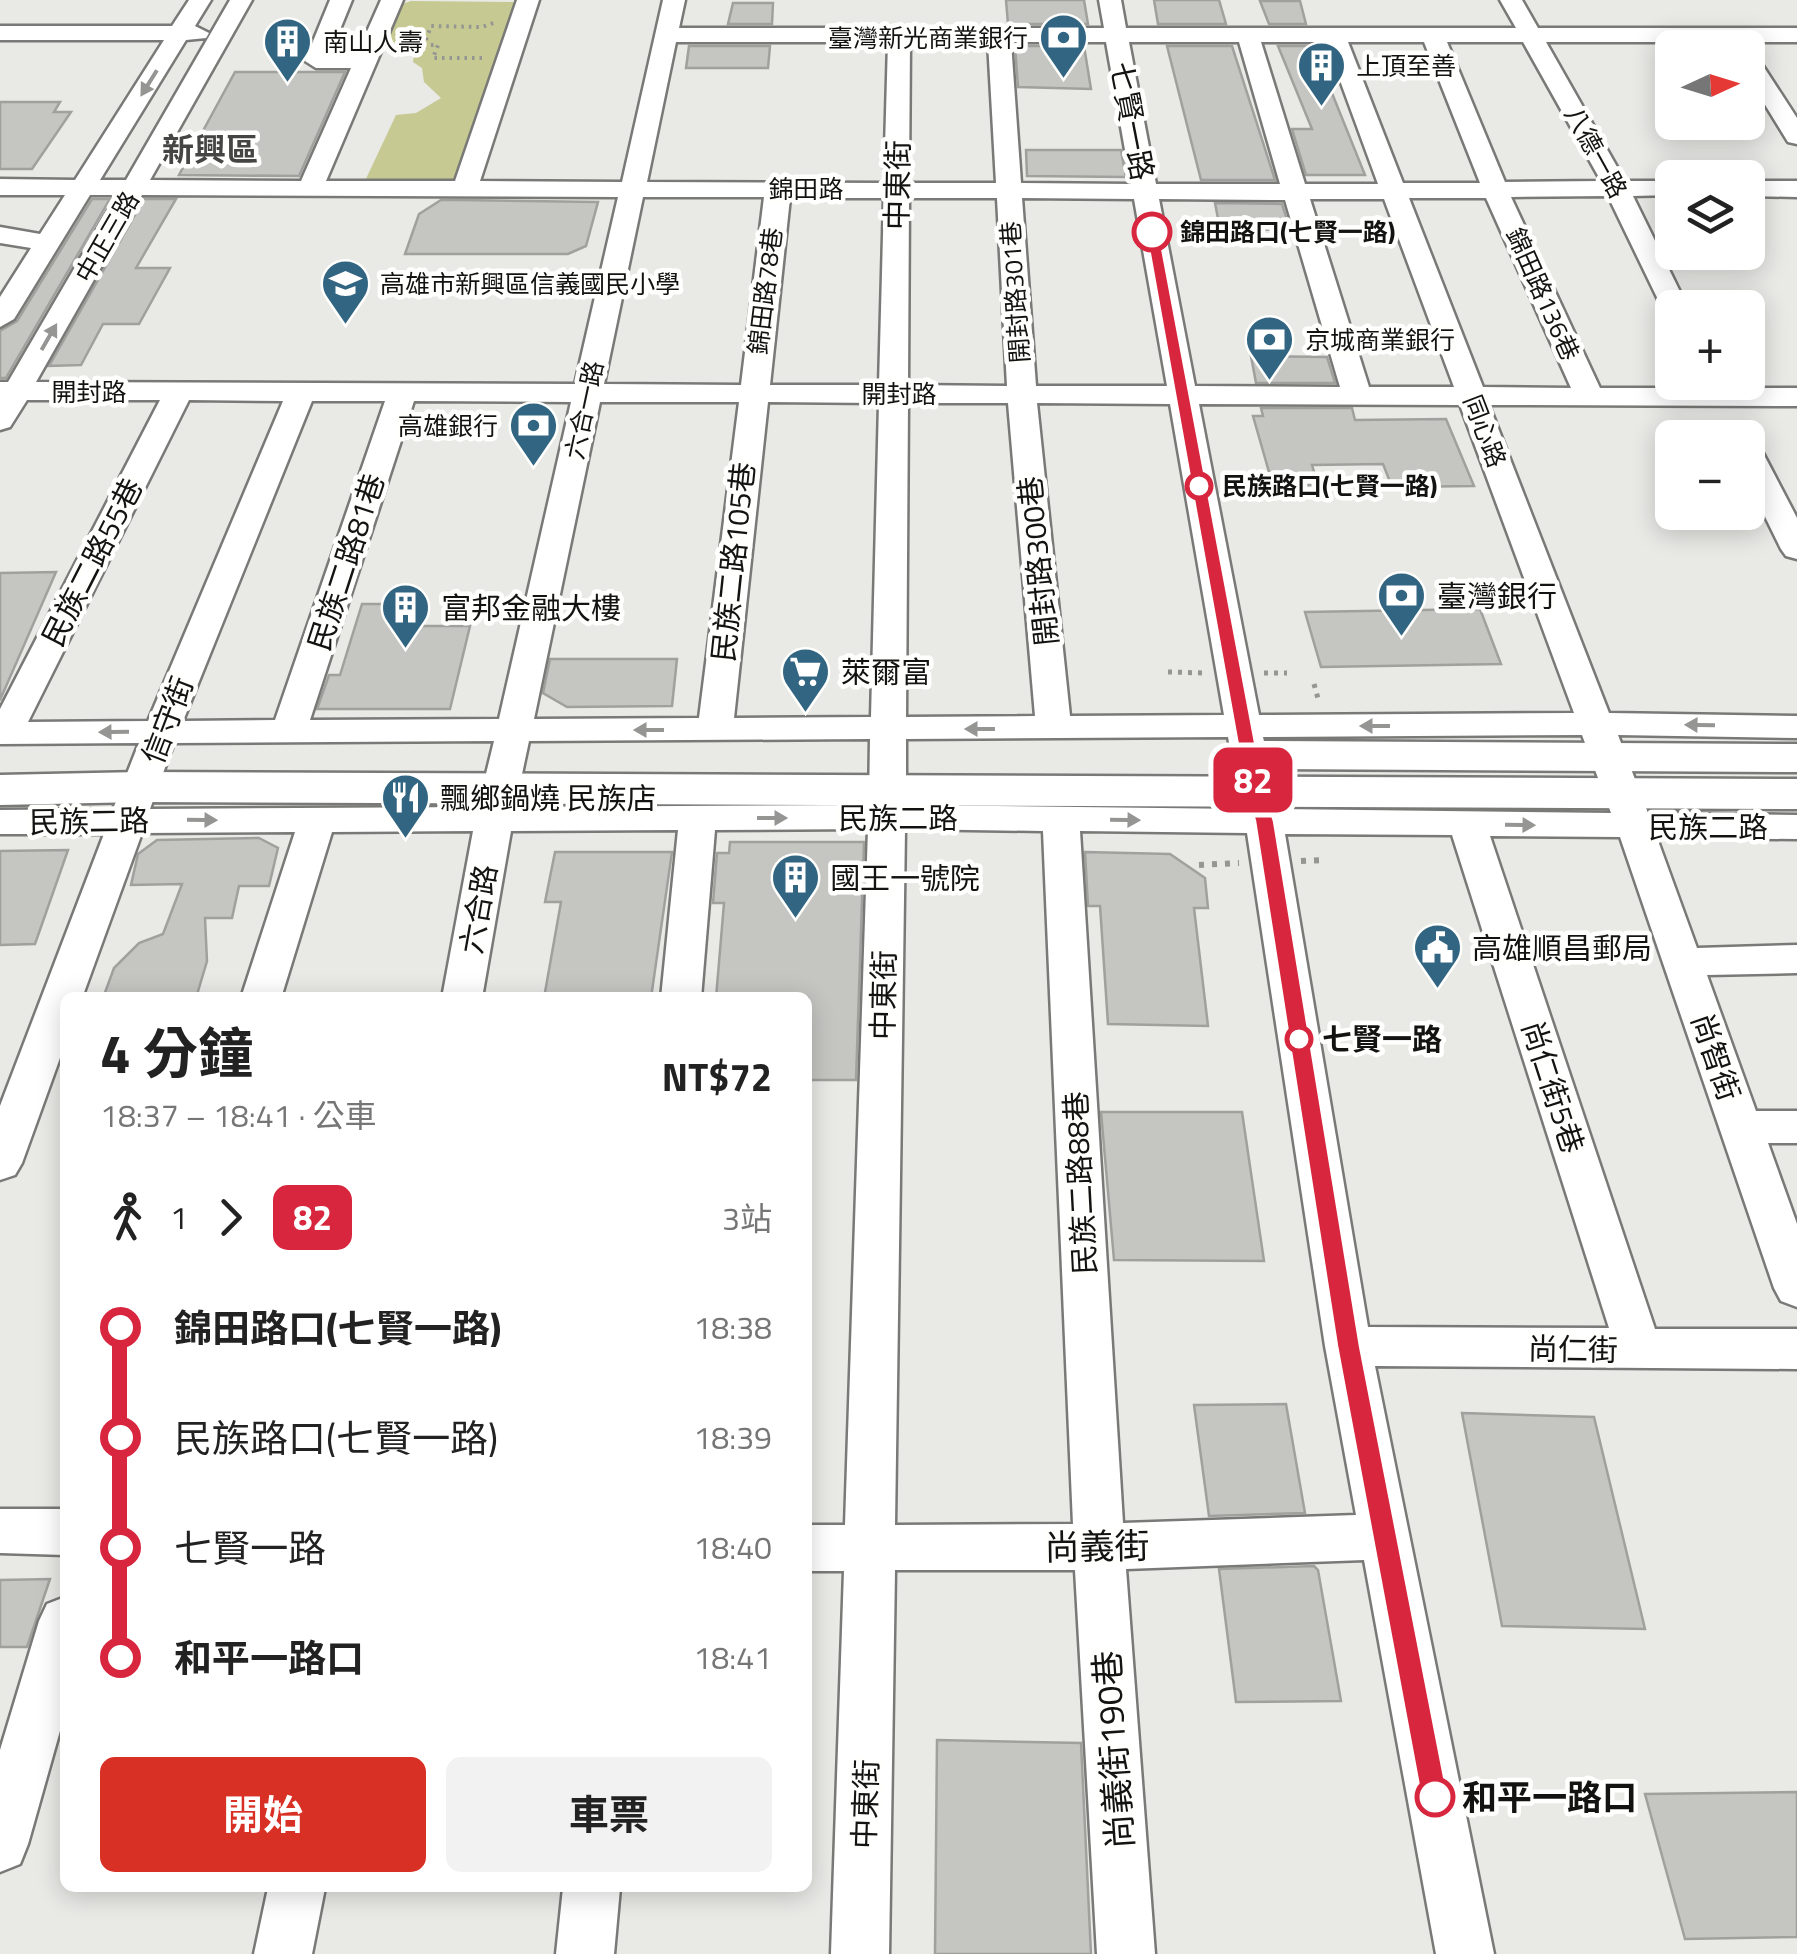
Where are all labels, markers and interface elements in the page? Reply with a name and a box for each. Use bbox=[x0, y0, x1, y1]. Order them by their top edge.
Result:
bank icon: 臺灣新光商業銀行 bbox=[1037, 12, 1089, 80]
building icon: 南山人壽 bbox=[262, 16, 314, 84]
place label: 臺灣新光商業銀行 bbox=[828, 19, 1028, 57]
place label: 南山人壽 bbox=[323, 23, 423, 61]
north arrow bbox=[1655, 30, 1765, 140]
map controls bbox=[1655, 30, 1765, 530]
building icon: 上頂至善 bbox=[1295, 40, 1347, 108]
place label: 上頂至善 bbox=[1356, 47, 1456, 85]
street label: 七賢一路 bbox=[1098, 58, 1166, 184]
one-way arrow bbox=[141, 69, 158, 97]
street label: 八德一路 bbox=[1555, 99, 1637, 205]
district label: 新興區 bbox=[162, 125, 258, 173]
street label: 中東街 bbox=[873, 140, 921, 230]
button: layers bbox=[1655, 160, 1765, 270]
street label: 錦田路 bbox=[768, 170, 844, 208]
street label: 中正三路 bbox=[66, 184, 148, 290]
marker: 錦田路口(七賢一路) bbox=[1133, 213, 1171, 251]
place label: 錦田路口(七賢一路) bbox=[1180, 213, 1395, 251]
street label: 開封路301巷 bbox=[991, 220, 1039, 364]
street label: 錦田路136巷 bbox=[1497, 221, 1589, 367]
street label: 錦田路78巷 bbox=[738, 225, 792, 357]
school or university icon: 高雄市新興區信義國民小學 bbox=[319, 258, 371, 326]
place label: 高雄市新興區信義國民小學 bbox=[380, 265, 680, 303]
button: + bbox=[1655, 290, 1765, 400]
bank icon: 京城商業銀行 bbox=[1244, 314, 1296, 382]
place label: 京城商業銀行 bbox=[1305, 321, 1455, 359]
one-way arrow bbox=[40, 323, 57, 351]
street label: 六合一路 bbox=[555, 357, 613, 463]
street label: 開封路 bbox=[51, 373, 127, 411]
street label: 開封路 bbox=[861, 375, 937, 413]
street label: 同心路 bbox=[1454, 389, 1516, 473]
bank icon: 高雄銀行 bbox=[507, 400, 559, 468]
place label: 高雄銀行 bbox=[398, 407, 498, 445]
button: − bbox=[1655, 420, 1765, 530]
street label: 民族二路105巷 bbox=[700, 460, 766, 664]
place label: 民族路口(七賢一路) bbox=[1222, 467, 1437, 505]
street label: 民族二路81巷 bbox=[296, 468, 396, 656]
street label: 民族二路55巷 bbox=[30, 470, 154, 654]
marker: 民族路口(七賢一路) bbox=[1186, 473, 1212, 499]
street label: 開封路300巷 bbox=[1006, 474, 1070, 648]
bank icon: 臺灣銀行 bbox=[1376, 570, 1428, 638]
place label: 臺灣銀行 bbox=[1437, 573, 1557, 619]
building icon: 富邦金融大樓 bbox=[380, 582, 432, 650]
place label: 富邦金融大樓 bbox=[441, 585, 621, 631]
supermarket icon: 萊爾富 bbox=[780, 646, 832, 714]
place label: 萊爾富 bbox=[841, 649, 931, 695]
street label: 信守街 bbox=[129, 670, 205, 770]
one-way arrow bbox=[1683, 717, 1715, 733]
one-way arrow bbox=[1358, 718, 1390, 734]
one-way arrow bbox=[963, 721, 995, 737]
one-way arrow bbox=[633, 722, 665, 738]
one-way arrow bbox=[98, 724, 130, 740]
line badge: 82 bbox=[1208, 748, 1298, 812]
text: 82 bbox=[1233, 753, 1273, 807]
restaurant icon: 飄鄉鍋燒 民族店 bbox=[379, 772, 431, 840]
place label: 飄鄉鍋燒 民族店 bbox=[440, 775, 657, 821]
street label: 民族二路 bbox=[838, 795, 958, 841]
street label: 民族二路 bbox=[29, 797, 149, 845]
street label: 民族二路 bbox=[1648, 804, 1768, 850]
one-way arrow bbox=[757, 809, 789, 825]
one-way arrow bbox=[187, 812, 219, 828]
one-way arrow bbox=[1109, 812, 1141, 828]
one-way arrow bbox=[1504, 817, 1536, 833]
building icon: 國王一號院 bbox=[769, 852, 821, 920]
place label: 國王一號院 bbox=[830, 855, 980, 901]
street label: 六合路 bbox=[448, 861, 508, 957]
public building icon: 高雄順昌郵局 bbox=[1411, 922, 1463, 990]
place label: 高雄順昌郵局 bbox=[1472, 925, 1652, 971]
street label: 中東街 bbox=[859, 950, 907, 1040]
street label: 尚智街 bbox=[1680, 1007, 1752, 1107]
text: 4 分鐘 bbox=[100, 1011, 253, 1094]
street label: 尚仁街5巷 bbox=[1510, 1015, 1596, 1159]
place label: 七賢一路 bbox=[1322, 1016, 1442, 1062]
marker: 七賢一路 bbox=[1286, 1026, 1312, 1052]
text: NT$72 bbox=[662, 1048, 772, 1106]
street label: 民族二路88巷 bbox=[1052, 1090, 1108, 1276]
text: 18:37 – 18:41 · 公車 bbox=[100, 1091, 377, 1139]
icon: walk bbox=[100, 1190, 155, 1245]
icon: forward bbox=[203, 1190, 258, 1245]
text: 82 bbox=[293, 1190, 332, 1244]
text: 1 bbox=[170, 1193, 188, 1241]
text: 3站 bbox=[722, 1194, 772, 1242]
text: 錦田路口(七賢一路) bbox=[174, 1299, 501, 1357]
text: 18:38 bbox=[693, 1303, 772, 1351]
street label: 尚仁街 bbox=[1528, 1325, 1618, 1373]
text: 民族路口(七賢一路) bbox=[174, 1409, 498, 1467]
text: 18:39 bbox=[693, 1413, 772, 1461]
street label: 尚義街 bbox=[1044, 1518, 1150, 1574]
text: 七賢一路 bbox=[174, 1519, 326, 1577]
text: 18:40 bbox=[693, 1523, 772, 1571]
text: 和平一路口 bbox=[174, 1629, 364, 1687]
text: 18:41 bbox=[693, 1633, 772, 1681]
street label: 尚義街190巷 bbox=[1079, 1649, 1147, 1851]
button: 開始 bbox=[100, 1757, 426, 1872]
button: 車票 bbox=[446, 1757, 772, 1872]
street label: 中東街 bbox=[840, 1758, 890, 1850]
place label: 和平一路口 bbox=[1462, 1770, 1637, 1824]
marker: 和平一路口 bbox=[1416, 1778, 1454, 1816]

